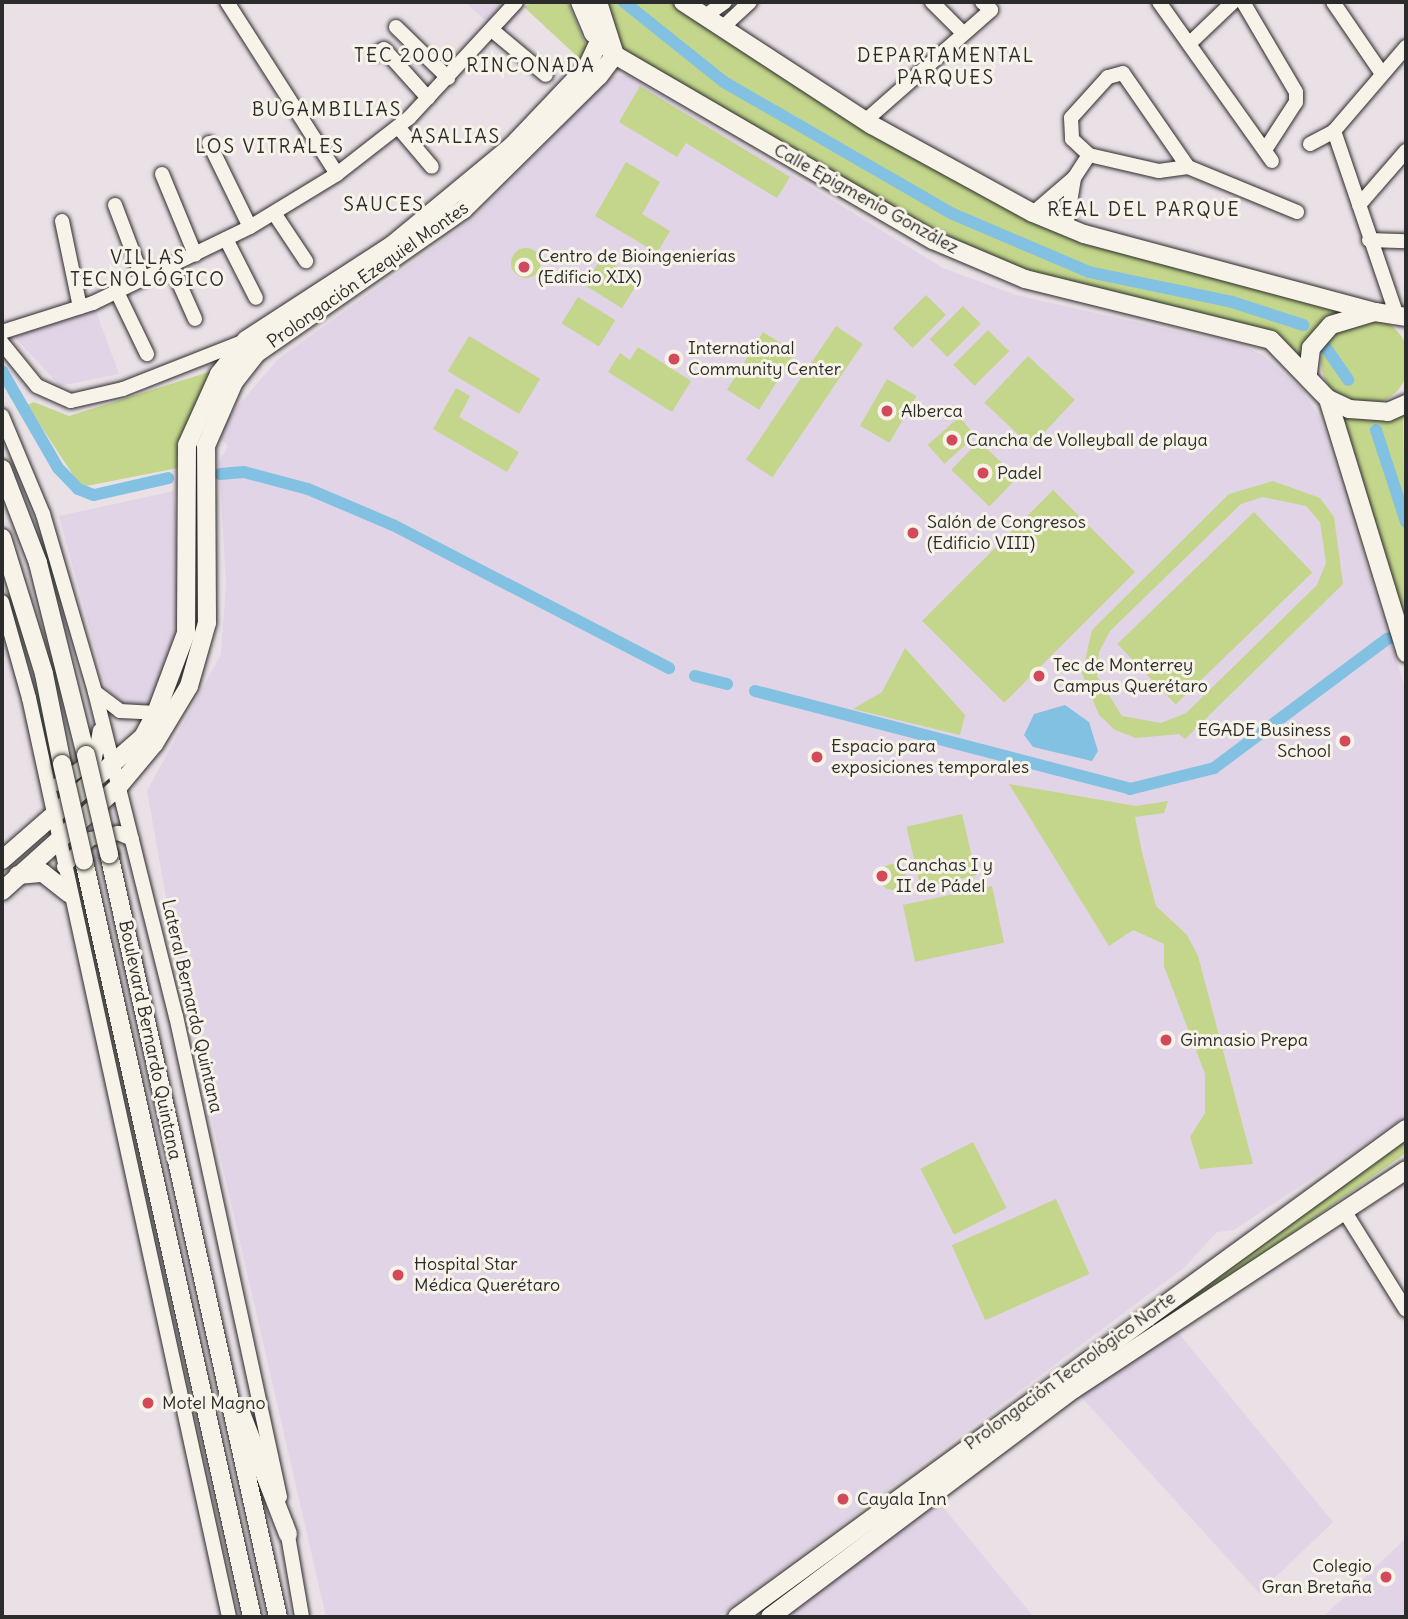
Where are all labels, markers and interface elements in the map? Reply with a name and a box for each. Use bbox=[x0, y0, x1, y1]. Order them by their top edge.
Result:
district label: TEC 2000 bbox=[355, 45, 455, 67]
district label: DEPARTAMENTAL PARQUES bbox=[859, 45, 1033, 89]
district label: RINCONADA bbox=[467, 55, 595, 77]
district label: BUGAMBILIAS bbox=[253, 99, 401, 121]
district label: ASALIAS bbox=[412, 126, 500, 148]
district label: LOS VITRALES bbox=[197, 136, 343, 158]
street label: Calle Epigmenio González bbox=[770, 139, 962, 259]
district label: SAUCES bbox=[344, 194, 424, 216]
street label: Prolongación Ezequiel Montes bbox=[263, 197, 473, 353]
district label: REAL DEL PARQUE bbox=[1049, 199, 1239, 221]
place label: Centro de Bioingenierías (Edificio XIX) bbox=[538, 246, 736, 288]
district label: VILLAS TECNOLÓGICO bbox=[71, 247, 225, 291]
marker: Centro de Bioingenierías (Edificio XIX) bbox=[516, 259, 532, 275]
place label: International Community Center bbox=[688, 338, 841, 380]
marker: International Community Center bbox=[666, 351, 682, 367]
place label: Alberca bbox=[901, 400, 963, 422]
marker: Alberca bbox=[879, 403, 895, 419]
place label: Cancha de Volleyball de playa bbox=[966, 429, 1208, 451]
marker: Cancha de Volleyball de playa bbox=[944, 432, 960, 448]
place label: Padel bbox=[997, 462, 1042, 484]
marker: Padel bbox=[975, 465, 991, 481]
place label: Salón de Congresos (Edificio VIII) bbox=[927, 512, 1086, 554]
marker: Salón de Congresos (Edificio VIII) bbox=[905, 525, 921, 541]
place label: Tec de Monterrey Campus Querétaro bbox=[1053, 655, 1208, 698]
marker: Tec de Monterrey Campus Querétaro bbox=[1031, 668, 1047, 684]
place label: EGADE Business School bbox=[1197, 720, 1331, 762]
marker: EGADE Business School bbox=[1337, 733, 1353, 749]
place label: Espacio para exposiciones temporales bbox=[831, 736, 1029, 778]
marker: Espacio para exposiciones temporales bbox=[809, 749, 825, 765]
place label: Canchas I y II de Pádel bbox=[896, 855, 993, 898]
marker: Canchas I y II de Pádel bbox=[874, 868, 890, 884]
street label: Lateral Bernardo Quintana bbox=[157, 897, 227, 1115]
street label: Boulevard Bernardo Quintana bbox=[114, 918, 186, 1162]
place label: Gimnasio Prepa bbox=[1180, 1029, 1308, 1051]
marker: Gimnasio Prepa bbox=[1158, 1032, 1174, 1048]
place label: Hospital Star Médica Querétaro bbox=[414, 1254, 560, 1296]
marker: Hospital Star Médica Querétaro bbox=[388, 1265, 408, 1285]
street label: Prolongación Tecnológico Norte bbox=[960, 1287, 1180, 1455]
place label: Motel Magno bbox=[162, 1392, 266, 1414]
marker: Motel Magno bbox=[140, 1395, 156, 1411]
place label: Cayala Inn bbox=[857, 1488, 947, 1510]
marker: Cayala Inn bbox=[835, 1491, 851, 1507]
place label: Colegio Gran Bretaña bbox=[1262, 1556, 1372, 1598]
marker: Colegio Gran Bretaña bbox=[1378, 1569, 1394, 1585]

